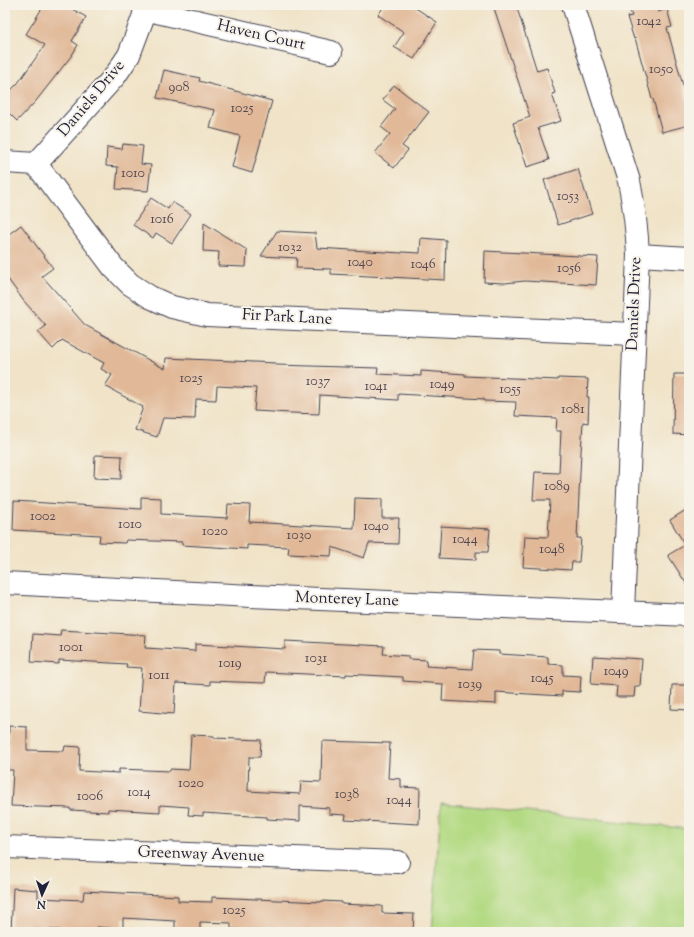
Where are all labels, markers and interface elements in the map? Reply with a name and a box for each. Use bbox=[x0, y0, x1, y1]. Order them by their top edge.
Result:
house number: 1042 bbox=[637, 12, 662, 32]
street label: Haven Court bbox=[215, 15, 308, 57]
street label: Daniels Drive bbox=[53, 56, 131, 142]
house number: 1050 bbox=[649, 60, 673, 80]
house number: 908 bbox=[168, 78, 190, 98]
house number: 1025 bbox=[230, 99, 254, 119]
house number: 1010 bbox=[121, 164, 145, 184]
house number: 1053 bbox=[557, 187, 580, 207]
house number: 1016 bbox=[150, 210, 174, 230]
house number: 1032 bbox=[278, 238, 303, 258]
house number: 1040 bbox=[347, 253, 373, 273]
house number: 1046 bbox=[410, 255, 436, 275]
street label: Daniels Drive bbox=[622, 257, 648, 351]
house number: 1056 bbox=[557, 259, 581, 279]
street label: Fir Park Lane bbox=[241, 304, 333, 332]
house number: 1025 bbox=[179, 369, 203, 389]
house number: 1037 bbox=[306, 372, 330, 392]
house number: 1049 bbox=[429, 375, 455, 395]
house number: 1041 bbox=[364, 377, 388, 397]
house number: 1055 bbox=[499, 380, 521, 400]
house number: 1081 bbox=[561, 400, 585, 420]
house number: 1089 bbox=[544, 477, 570, 497]
house number: 1002 bbox=[30, 507, 56, 527]
house number: 1010 bbox=[118, 515, 142, 535]
house number: 1040 bbox=[363, 517, 389, 537]
house number: 1020 bbox=[202, 522, 228, 542]
house number: 1030 bbox=[287, 526, 311, 546]
house number: 1044 bbox=[452, 530, 478, 550]
house number: 1048 bbox=[539, 540, 565, 560]
street label: Monterey Lane bbox=[295, 587, 399, 613]
house number: 1001 bbox=[59, 638, 83, 658]
house number: 1031 bbox=[305, 649, 327, 669]
house number: 1019 bbox=[218, 654, 242, 674]
house number: 1049 bbox=[603, 662, 629, 682]
house number: 1011 bbox=[148, 666, 170, 686]
house number: 1045 bbox=[530, 669, 554, 689]
house number: 1039 bbox=[458, 675, 482, 695]
house number: 1020 bbox=[178, 774, 204, 794]
house number: 1014 bbox=[127, 783, 151, 803]
house number: 1038 bbox=[335, 785, 359, 805]
house number: 1006 bbox=[77, 787, 103, 807]
house number: 1044 bbox=[386, 791, 412, 811]
street label: Greenway Avenue bbox=[137, 841, 265, 869]
north arrow bbox=[22, 875, 62, 915]
text: N bbox=[37, 896, 47, 912]
house number: 1025 bbox=[222, 901, 246, 921]

